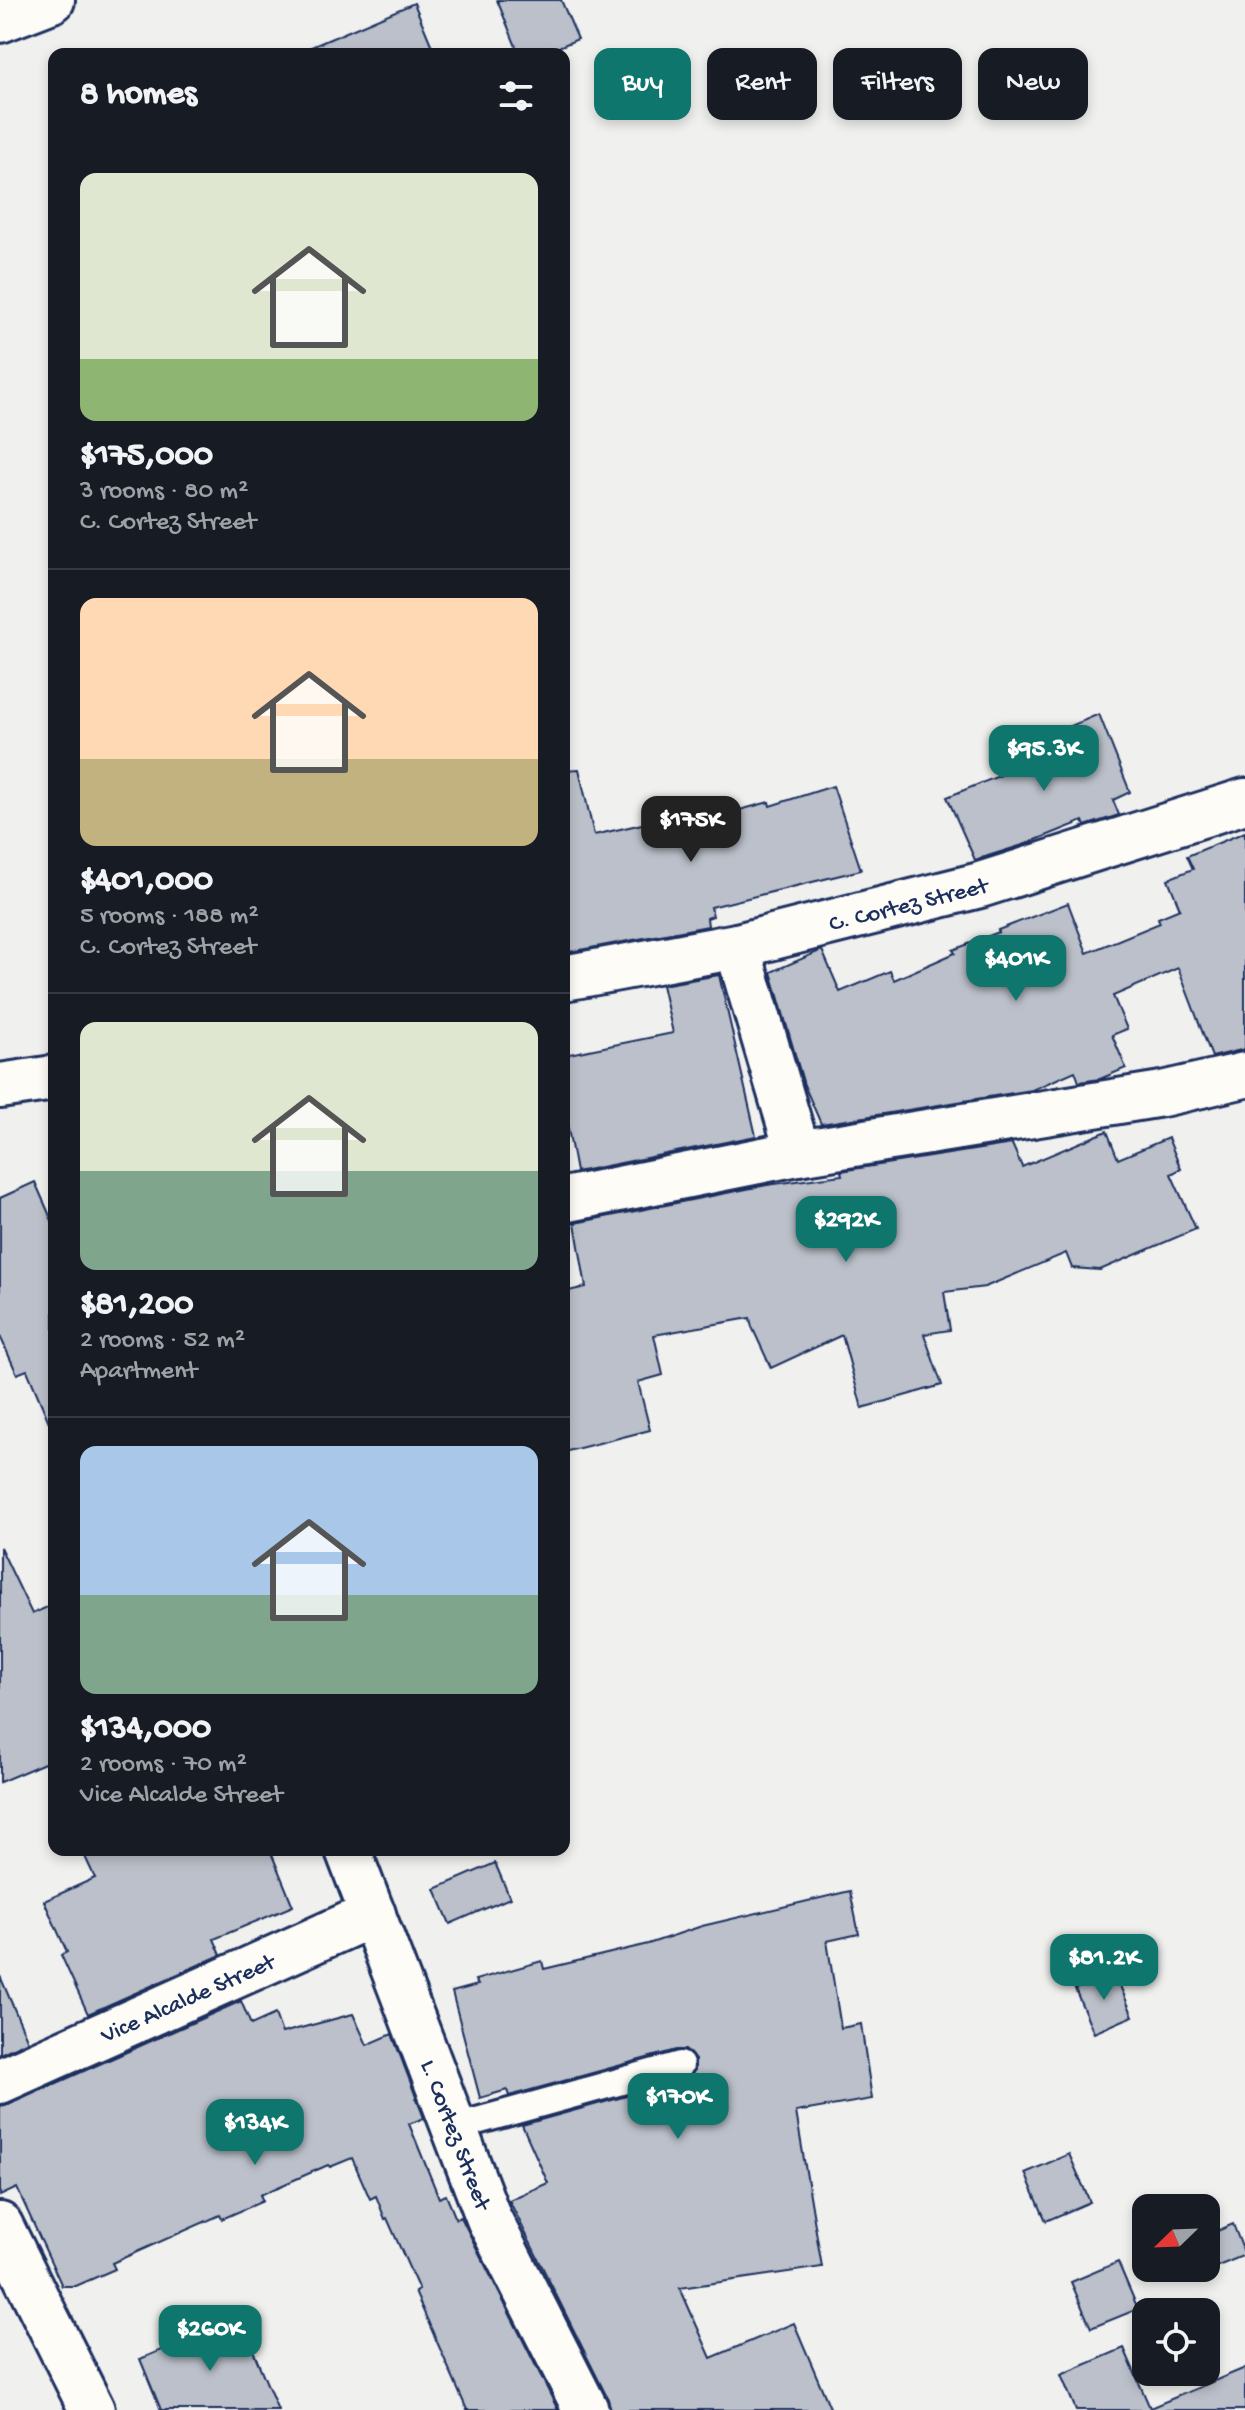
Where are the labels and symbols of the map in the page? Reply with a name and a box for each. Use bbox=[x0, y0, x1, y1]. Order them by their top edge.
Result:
pin: $95.3K bbox=[979, 725, 1109, 793]
pin: $175K bbox=[635, 796, 747, 864]
street label: C. Cortez Street bbox=[826, 872, 993, 940]
pin: $401K bbox=[960, 935, 1072, 1003]
pin: $292K bbox=[790, 1196, 902, 1264]
pin: $81.2K bbox=[1039, 1934, 1169, 2002]
street label: Vice Alcalde Street bbox=[96, 1948, 282, 2052]
street label: L. Cortez Street bbox=[412, 2056, 496, 2216]
pin: $170K bbox=[622, 2073, 734, 2141]
pin: $134K bbox=[199, 2099, 311, 2167]
north arrow bbox=[1132, 2194, 1220, 2282]
pin: $260K bbox=[154, 2305, 266, 2373]

